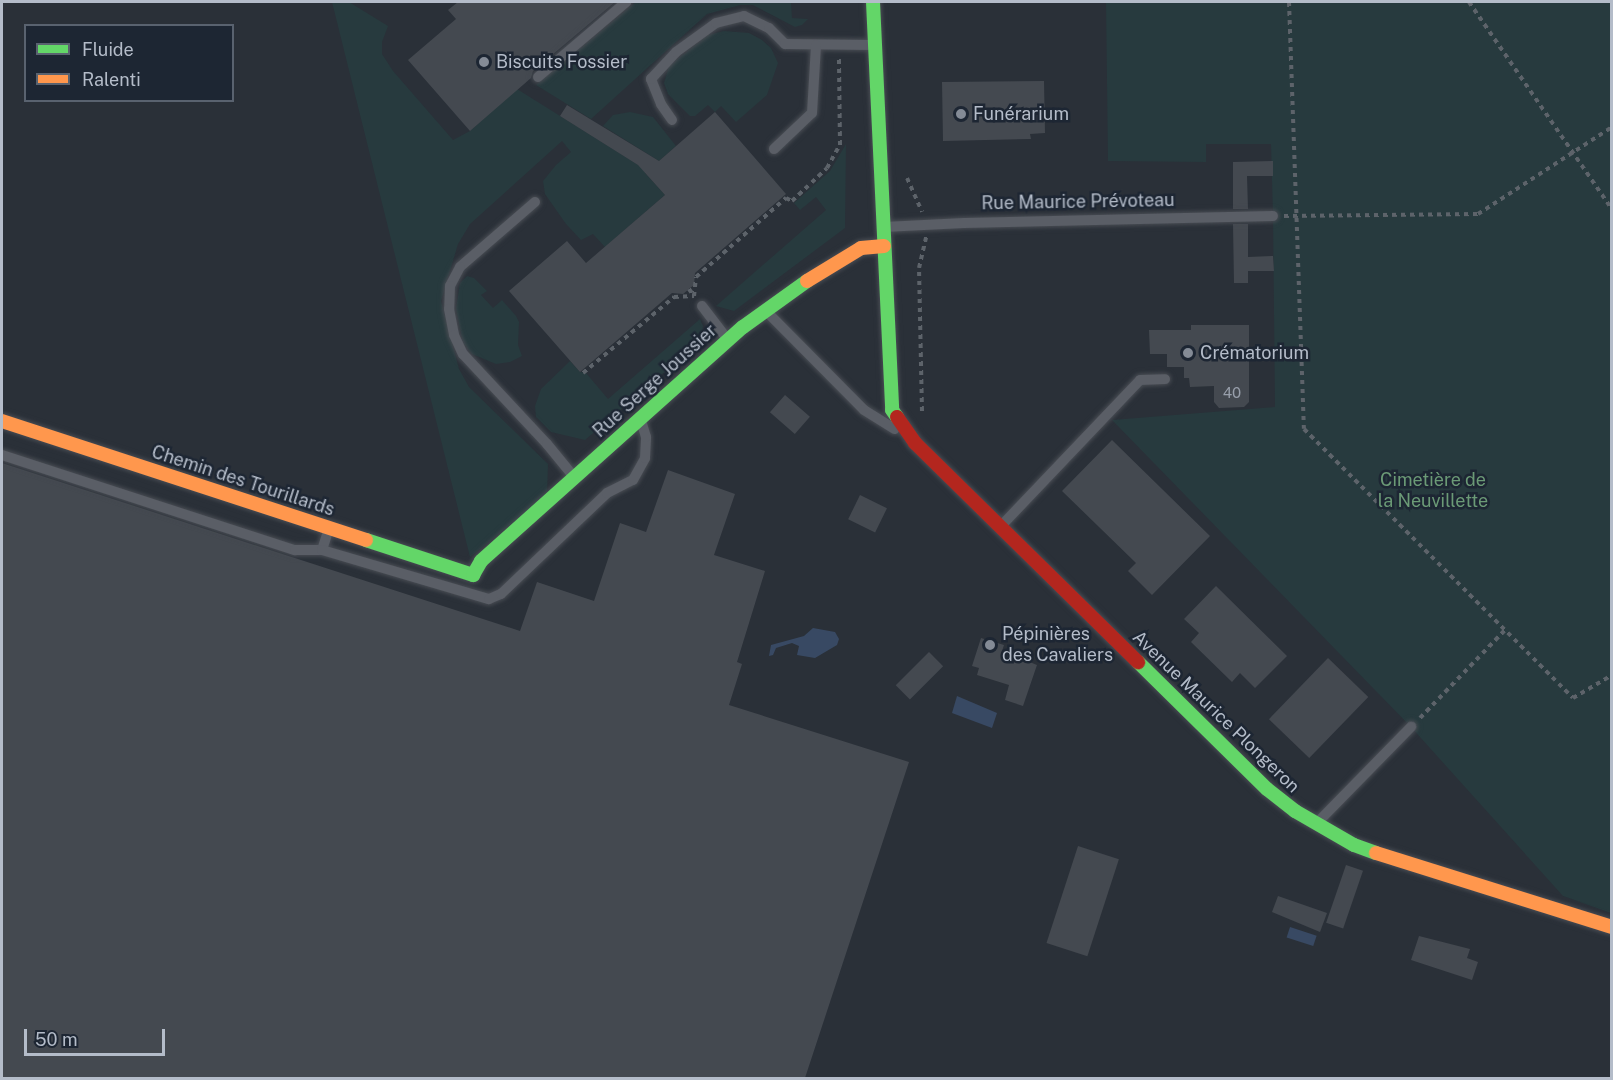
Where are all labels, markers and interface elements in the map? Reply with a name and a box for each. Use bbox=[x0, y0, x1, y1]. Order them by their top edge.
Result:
legend bbox=[24, 24, 234, 102]
text: Fluide bbox=[82, 39, 134, 60]
place label: Biscuits Fossier bbox=[496, 51, 627, 73]
marker: Biscuits Fossier bbox=[477, 55, 491, 69]
text: Ralenti bbox=[82, 69, 141, 90]
place label: Funérarium bbox=[973, 103, 1069, 125]
marker: Funérarium bbox=[954, 107, 968, 121]
street label: Rue Maurice Prévoteau bbox=[981, 190, 1175, 214]
street label: Rue Serge Joussier bbox=[589, 320, 721, 442]
place label: Crématorium bbox=[1200, 342, 1309, 364]
marker: Crématorium bbox=[1181, 346, 1195, 360]
house number: 40 bbox=[1223, 384, 1241, 402]
street label: Chemin des Tourillards bbox=[149, 441, 337, 521]
park label: Cimetière de la Neuvillette bbox=[1378, 470, 1488, 512]
place label: Pépinières des Cavaliers bbox=[1002, 624, 1113, 666]
street label: Avenue Maurice Plongeron bbox=[1128, 626, 1304, 798]
marker: Pépinières des Cavaliers bbox=[983, 638, 997, 652]
scale bar bbox=[27, 1017, 168, 1055]
text: 50 m bbox=[35, 1029, 78, 1050]

